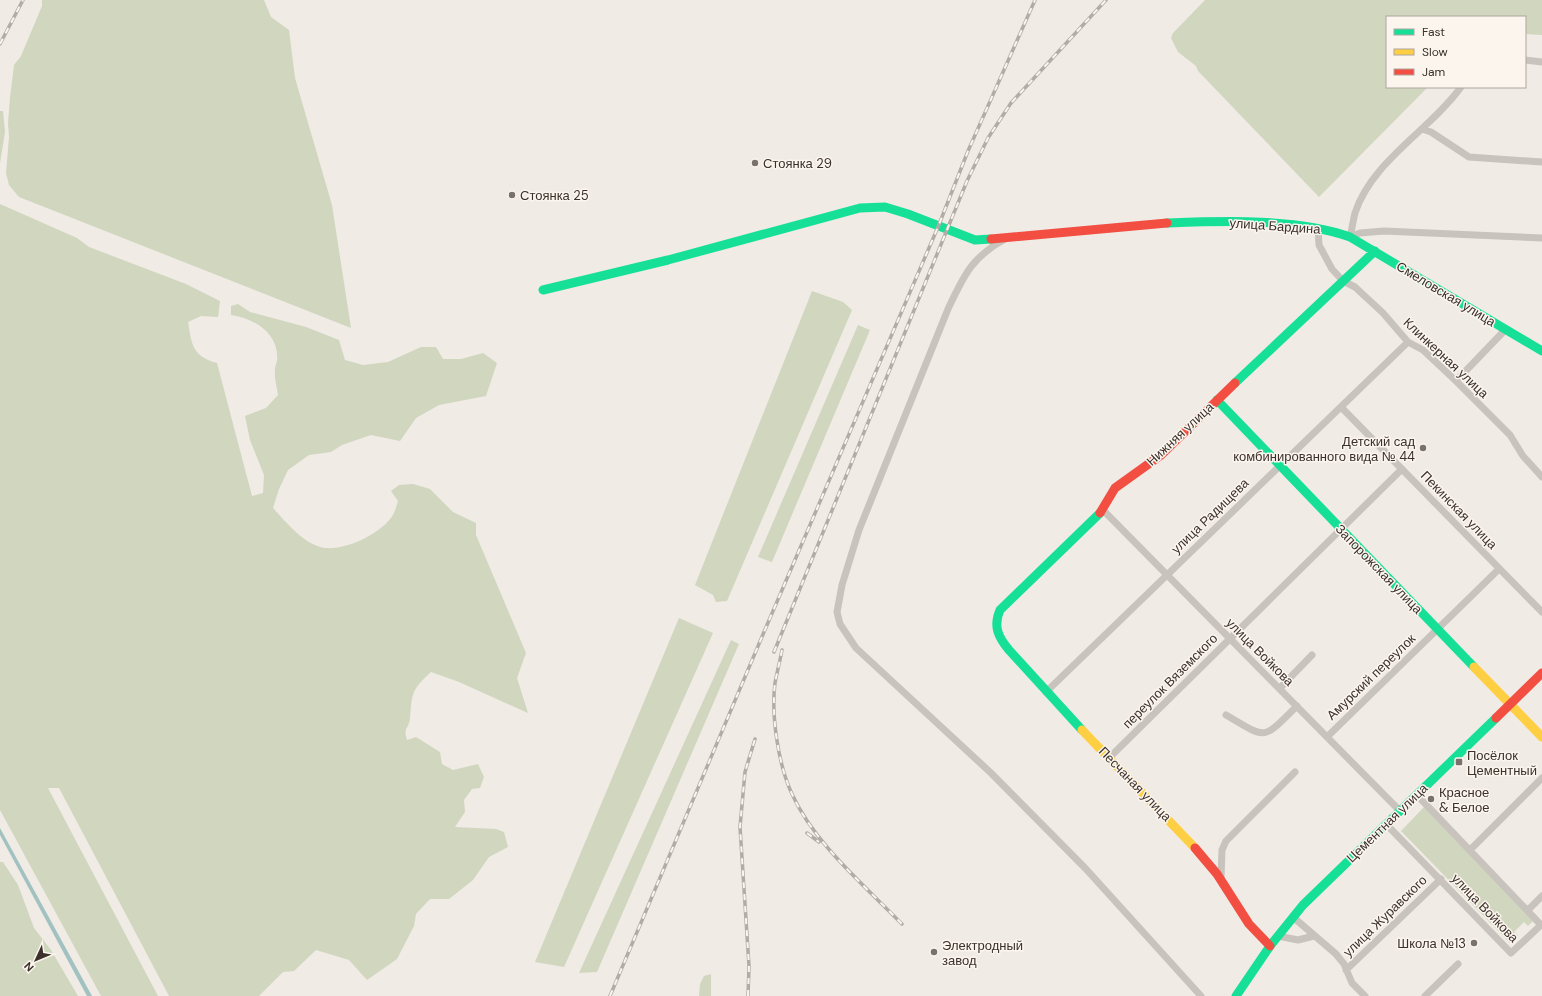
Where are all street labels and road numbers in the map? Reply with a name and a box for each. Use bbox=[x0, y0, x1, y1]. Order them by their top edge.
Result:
street label: улица Бардина bbox=[1229, 214, 1322, 238]
street label: Смеловская улица bbox=[1393, 258, 1499, 331]
street label: Клинкерная улица bbox=[1400, 314, 1493, 402]
street label: Нижняя улица bbox=[1143, 398, 1218, 469]
street label: Пекинская улица bbox=[1417, 467, 1501, 553]
street label: улица Радищева bbox=[1168, 474, 1253, 557]
street label: Запорожская улица bbox=[1332, 521, 1427, 618]
street label: улица Войкова bbox=[1222, 614, 1298, 690]
street label: переулок Вяземского bbox=[1119, 630, 1221, 732]
street label: Амурский переулок bbox=[1323, 630, 1419, 724]
street label: Песчаная улица bbox=[1095, 743, 1176, 826]
street label: Цементная улица bbox=[1343, 779, 1432, 866]
street label: улица Войкова bbox=[1448, 870, 1523, 947]
street label: улица Журавского bbox=[1340, 872, 1430, 960]

